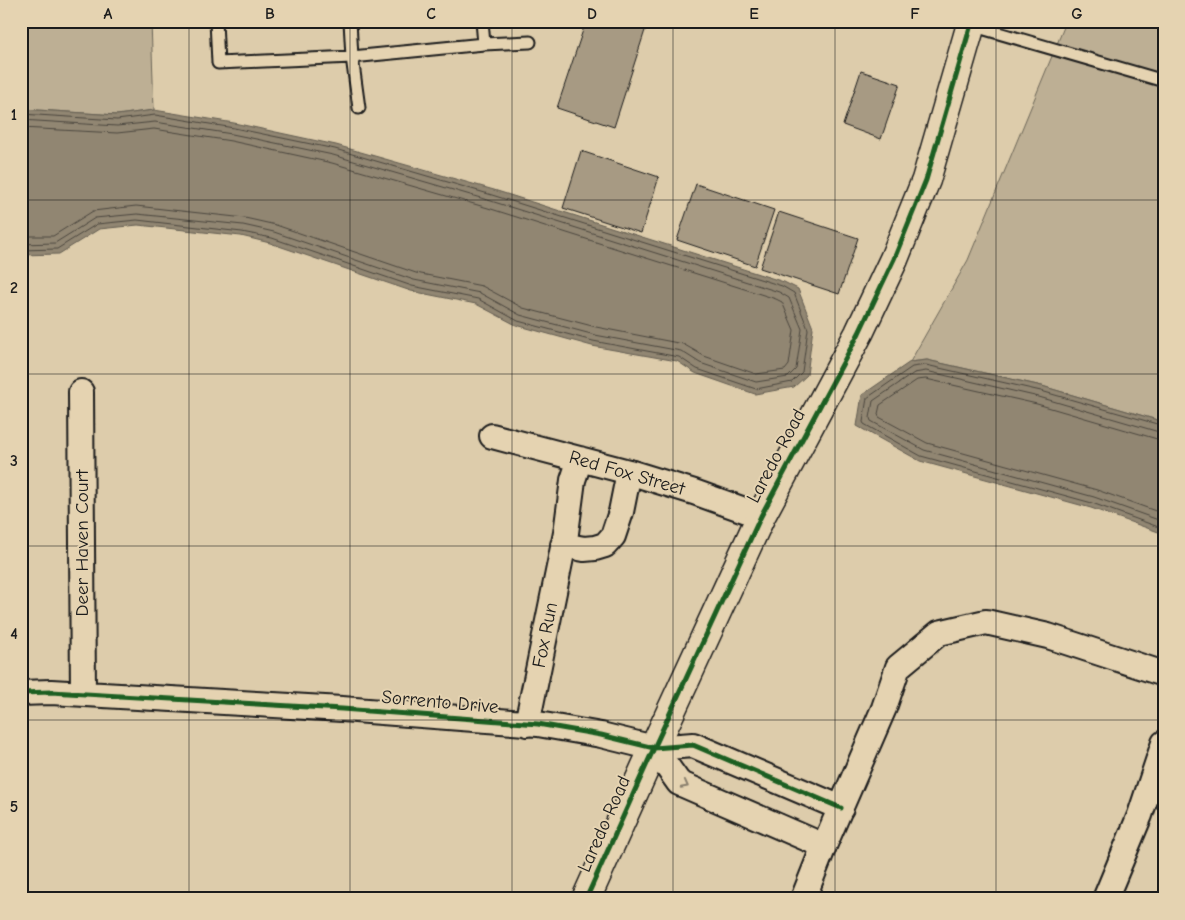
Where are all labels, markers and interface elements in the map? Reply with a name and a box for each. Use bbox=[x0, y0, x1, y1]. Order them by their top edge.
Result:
text: A bbox=[104, 5, 113, 23]
text: B bbox=[265, 5, 275, 23]
text: C bbox=[426, 5, 436, 23]
text: D bbox=[587, 5, 597, 23]
text: E bbox=[749, 5, 759, 23]
text: F bbox=[910, 5, 920, 23]
text: G bbox=[1071, 5, 1083, 23]
text: 1 bbox=[11, 106, 17, 124]
text: 2 bbox=[10, 279, 18, 297]
street label: Laredo Road bbox=[742, 405, 810, 507]
street label: Red Fox Street bbox=[567, 446, 688, 500]
text: 3 bbox=[10, 452, 18, 470]
street label: Deer Haven Court bbox=[71, 469, 93, 616]
street label: Fox Run bbox=[528, 600, 562, 670]
text: 4 bbox=[10, 625, 18, 643]
street label: Sorrento Drive bbox=[381, 686, 499, 718]
street label: Laredo Road bbox=[573, 772, 635, 876]
one-way arrow bbox=[680, 779, 689, 789]
text: 5 bbox=[10, 798, 18, 816]

